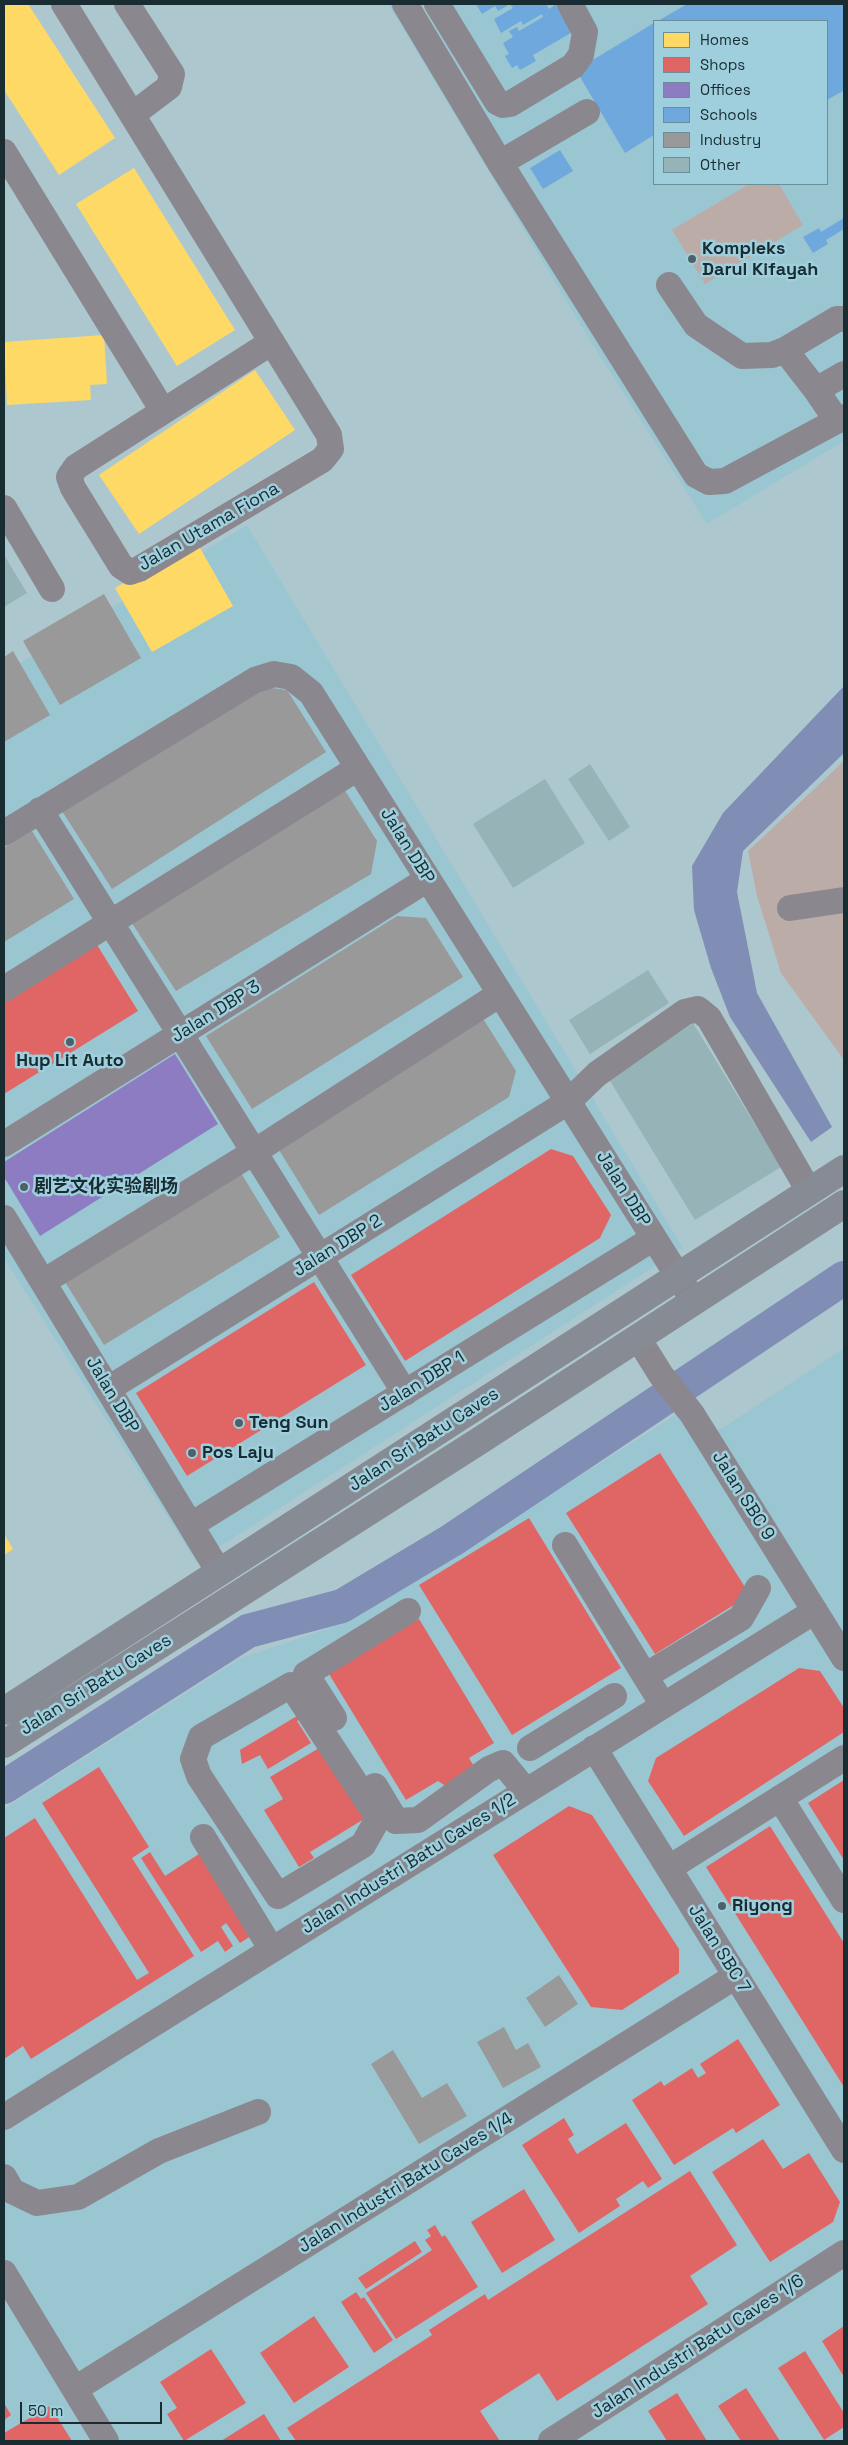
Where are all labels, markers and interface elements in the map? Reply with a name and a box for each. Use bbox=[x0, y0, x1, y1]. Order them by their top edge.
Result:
legend bbox=[653, 20, 828, 185]
text: Homes bbox=[700, 30, 749, 49]
text: Shops bbox=[700, 55, 745, 74]
text: Offices bbox=[700, 80, 751, 99]
text: Schools bbox=[700, 105, 757, 124]
text: Industry bbox=[700, 130, 761, 149]
text: Other bbox=[700, 155, 741, 174]
place label: Kompleks Darul Kifayah bbox=[702, 238, 818, 280]
marker: Kompleks Darul Kifayah bbox=[686, 253, 698, 265]
street label: Jalan Utama Fiona bbox=[135, 478, 283, 576]
street label: Jalan DBP bbox=[375, 804, 439, 888]
street label: Jalan DBP 3 bbox=[168, 976, 264, 1048]
marker: Hup Lit Auto bbox=[64, 1036, 76, 1048]
place label: Hup Lit Auto bbox=[16, 1050, 124, 1072]
street label: Jalan DBP bbox=[591, 1147, 655, 1231]
place label: 剧艺文化实验剧场 bbox=[34, 1176, 178, 1198]
marker: 剧艺文化实验剧场 bbox=[18, 1181, 30, 1193]
street label: Jalan DBP 2 bbox=[290, 1210, 386, 1282]
street label: Jalan DBP 1 bbox=[375, 1347, 469, 1417]
street label: Jalan DBP bbox=[81, 1353, 143, 1437]
street label: Jalan Sri Batu Caves bbox=[345, 1383, 503, 1497]
place label: Teng Sun bbox=[249, 1412, 329, 1434]
marker: Teng Sun bbox=[233, 1417, 245, 1429]
place label: Pos Laju bbox=[202, 1442, 274, 1464]
marker: Pos Laju bbox=[186, 1447, 198, 1459]
street label: Jalan SBC 9 bbox=[707, 1447, 779, 1545]
street label: Jalan Sri Batu Caves bbox=[16, 1630, 176, 1740]
street label: Jalan Industri Batu Caves 1/2 bbox=[298, 1789, 520, 1939]
place label: Riyong bbox=[732, 1895, 793, 1917]
marker: Riyong bbox=[716, 1900, 728, 1912]
street label: Jalan SBC 7 bbox=[683, 1901, 755, 1997]
street label: Jalan Industri Batu Caves 1/4 bbox=[295, 2108, 517, 2258]
street label: Jalan Industri Batu Caves 1/6 bbox=[588, 2270, 808, 2424]
scale bar bbox=[22, 2392, 165, 2424]
text: 50 m bbox=[28, 2401, 63, 2420]

